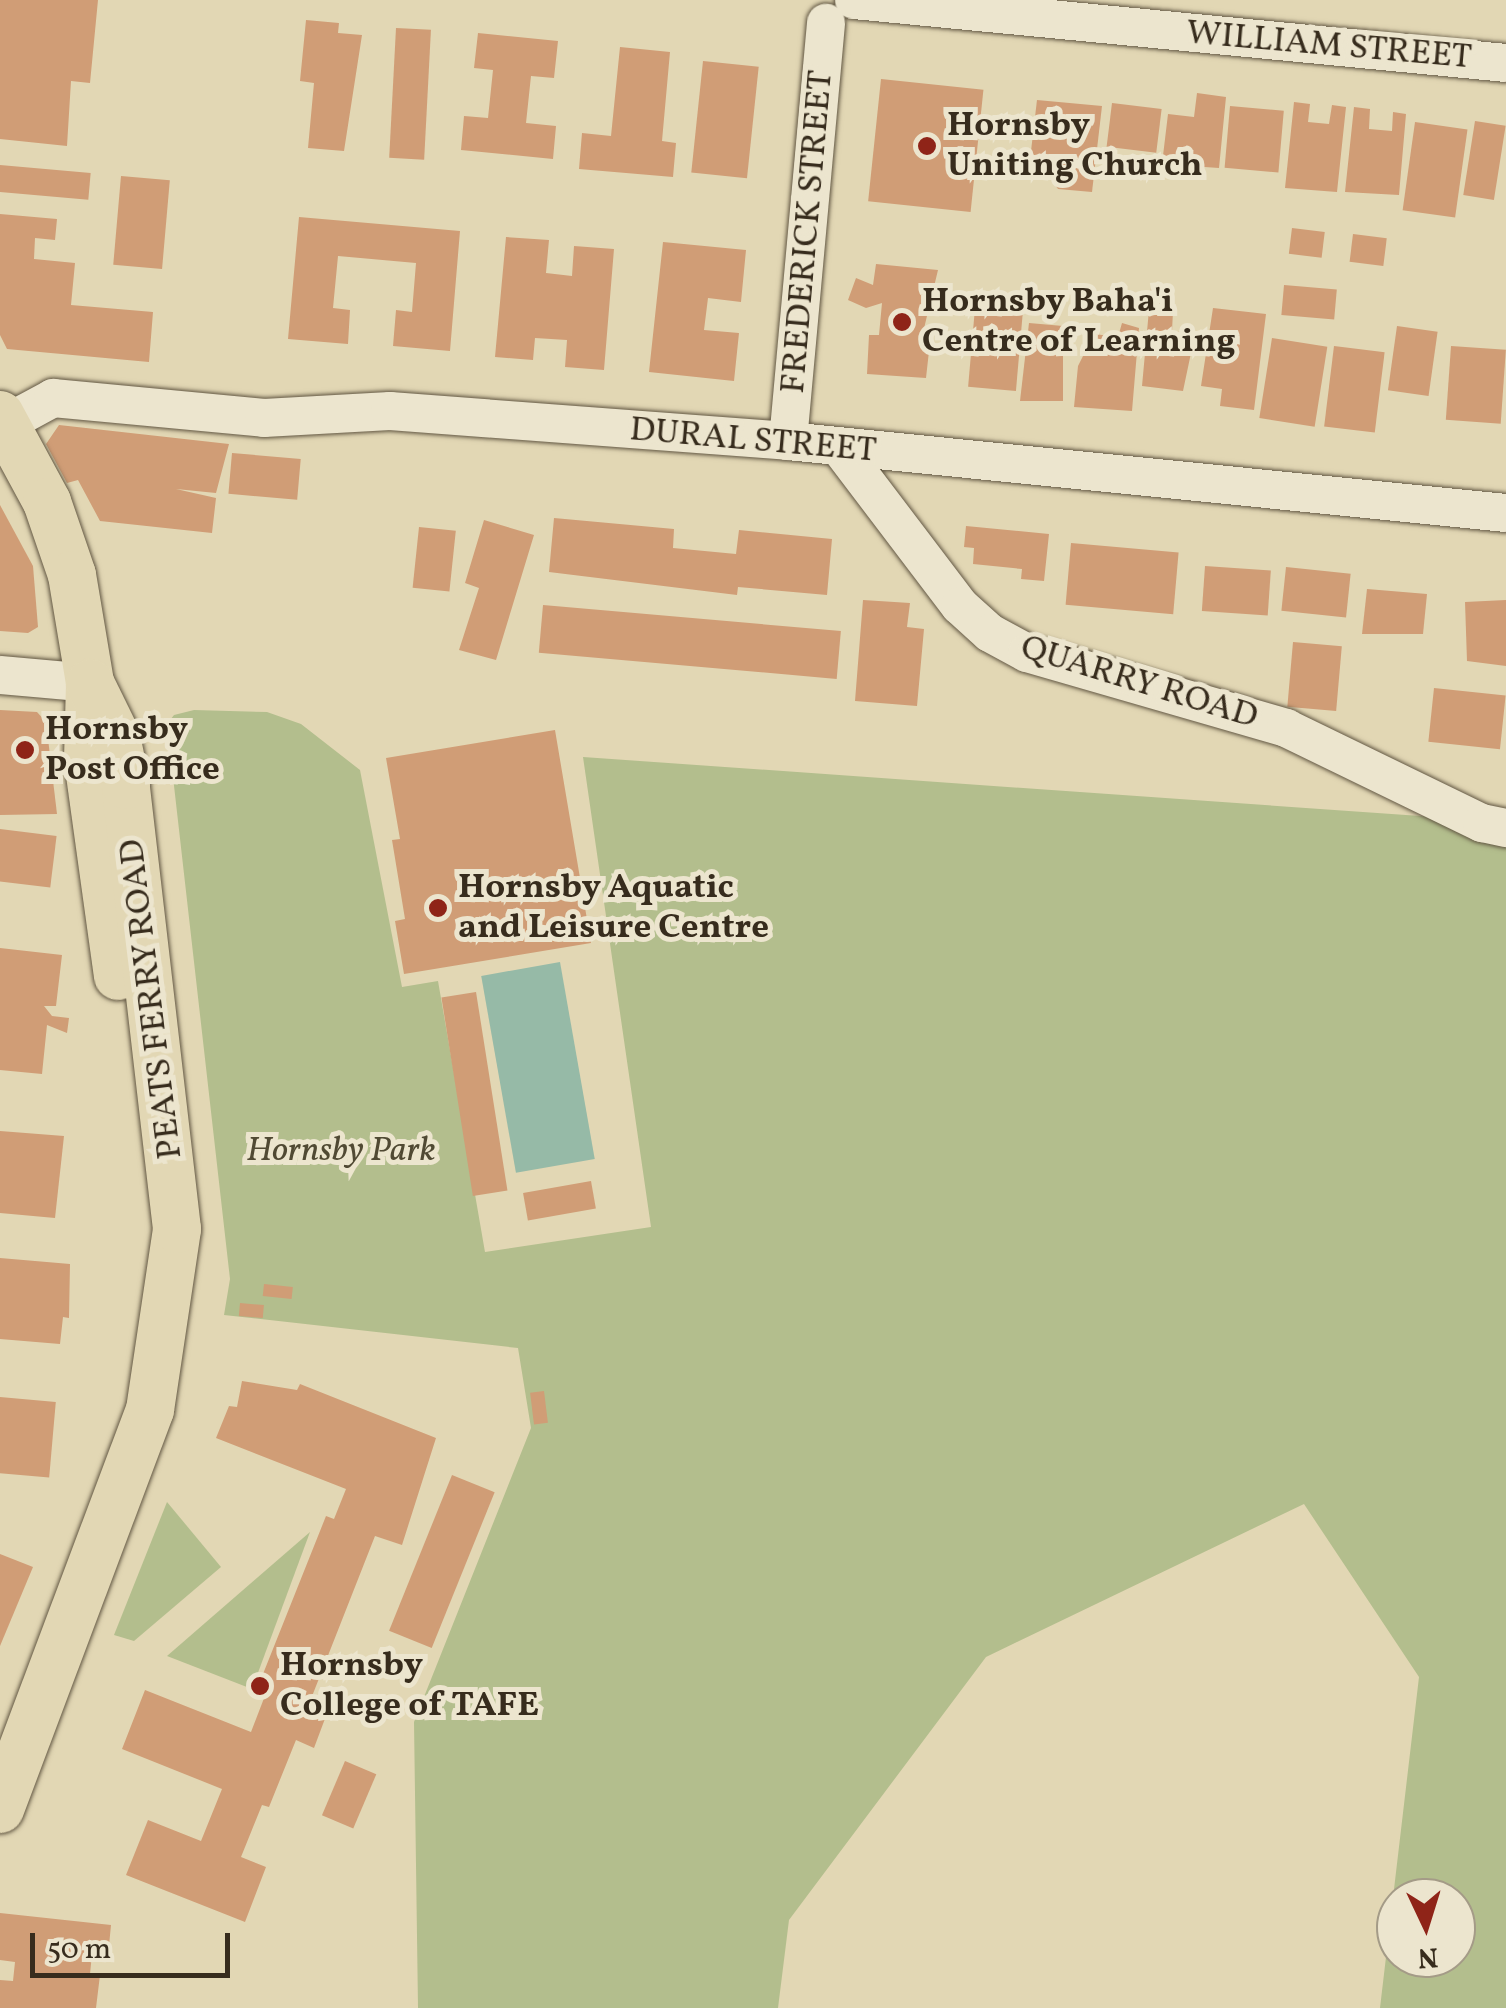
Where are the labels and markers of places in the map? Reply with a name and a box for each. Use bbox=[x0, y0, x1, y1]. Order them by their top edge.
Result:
place label: Hornsby Uniting Church bbox=[947, 105, 1203, 187]
marker: Hornsby Uniting Church bbox=[916, 135, 938, 157]
place label: Hornsby Baha'i Centre of Learning bbox=[922, 281, 1233, 363]
marker: Hornsby Baha'i Centre of Learning bbox=[891, 311, 913, 333]
place label: Hornsby Post Office bbox=[45, 709, 220, 791]
marker: Hornsby Post Office bbox=[14, 739, 36, 761]
place label: Hornsby Aquatic and Leisure Centre bbox=[458, 867, 769, 949]
marker: Hornsby Aquatic and Leisure Centre bbox=[427, 897, 449, 919]
place label: Hornsby College of TAFE bbox=[280, 1645, 537, 1727]
marker: Hornsby College of TAFE bbox=[249, 1675, 271, 1697]

